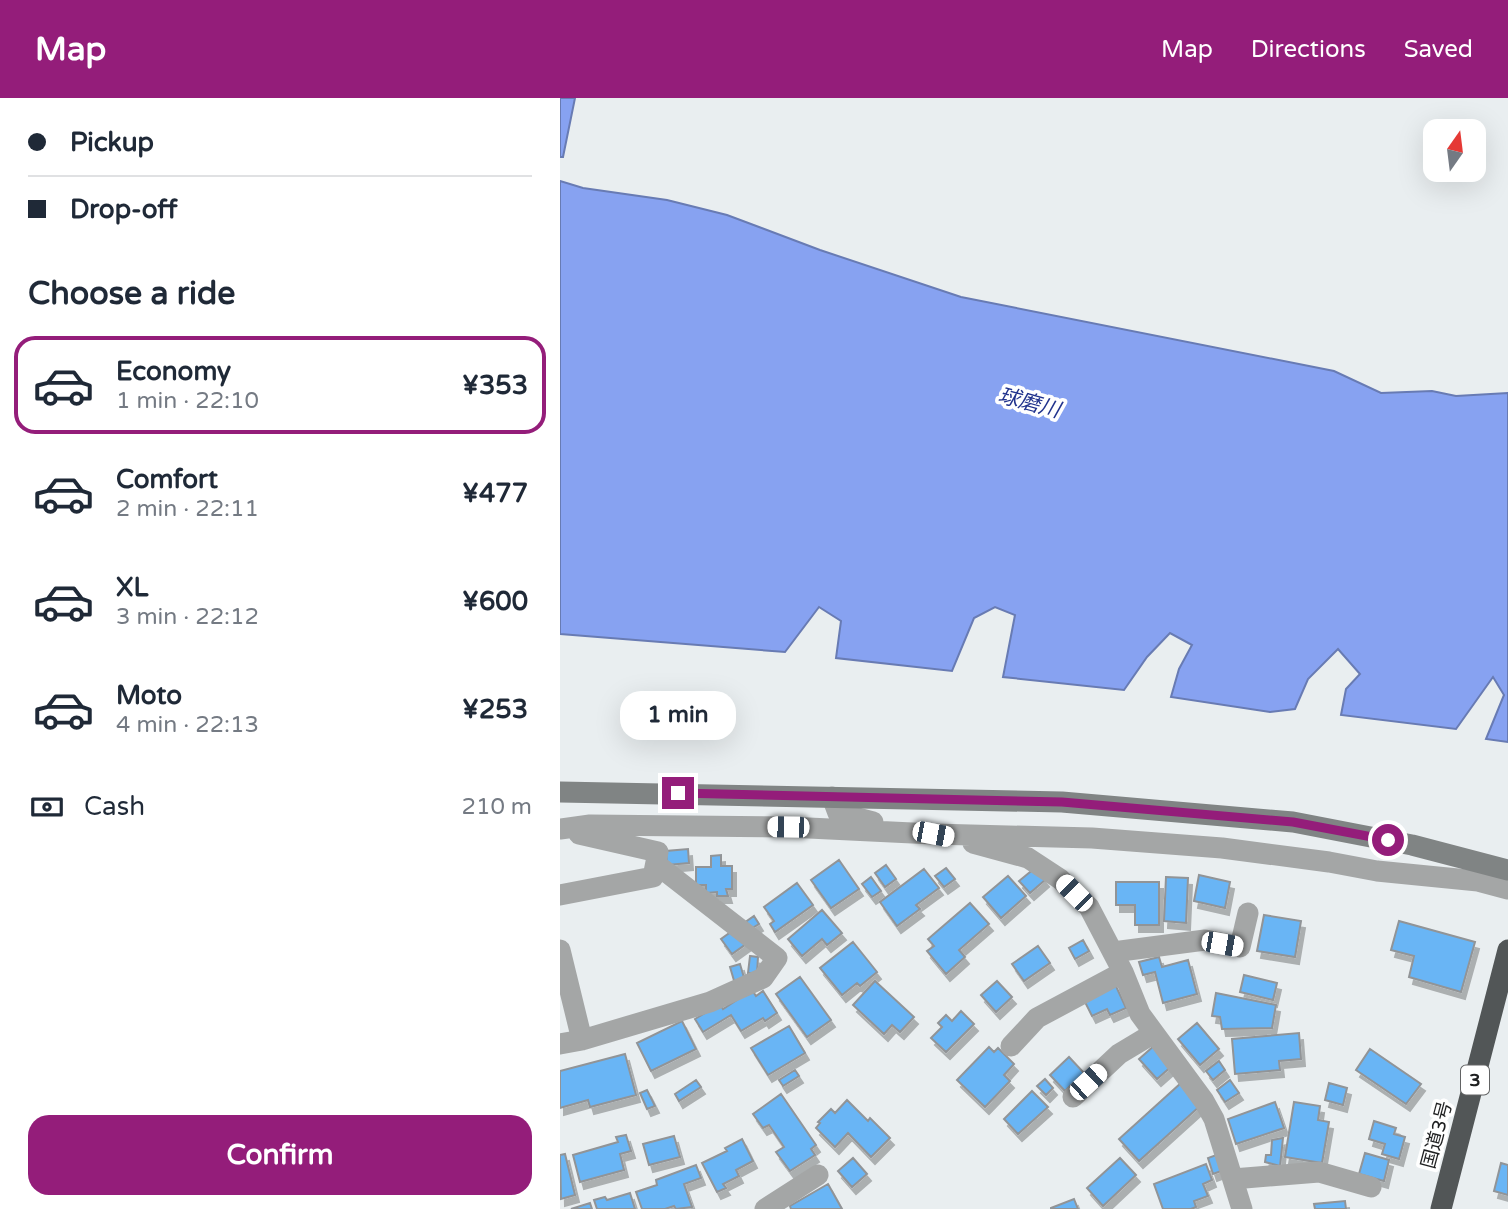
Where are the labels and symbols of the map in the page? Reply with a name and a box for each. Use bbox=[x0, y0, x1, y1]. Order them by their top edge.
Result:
north arrow bbox=[1423, 119, 1486, 182]
water label: 球磨川 bbox=[995, 383, 1065, 424]
callout: 1 min bbox=[620, 692, 736, 740]
route end bbox=[662, 777, 694, 809]
car bbox=[767, 816, 810, 838]
car bbox=[911, 820, 956, 848]
route start bbox=[1372, 824, 1404, 856]
car bbox=[1052, 871, 1097, 915]
car bbox=[1200, 930, 1245, 958]
car bbox=[1066, 1060, 1111, 1104]
road number: 3 bbox=[1461, 1065, 1489, 1094]
street label: 国道3号 bbox=[1417, 1099, 1457, 1171]

